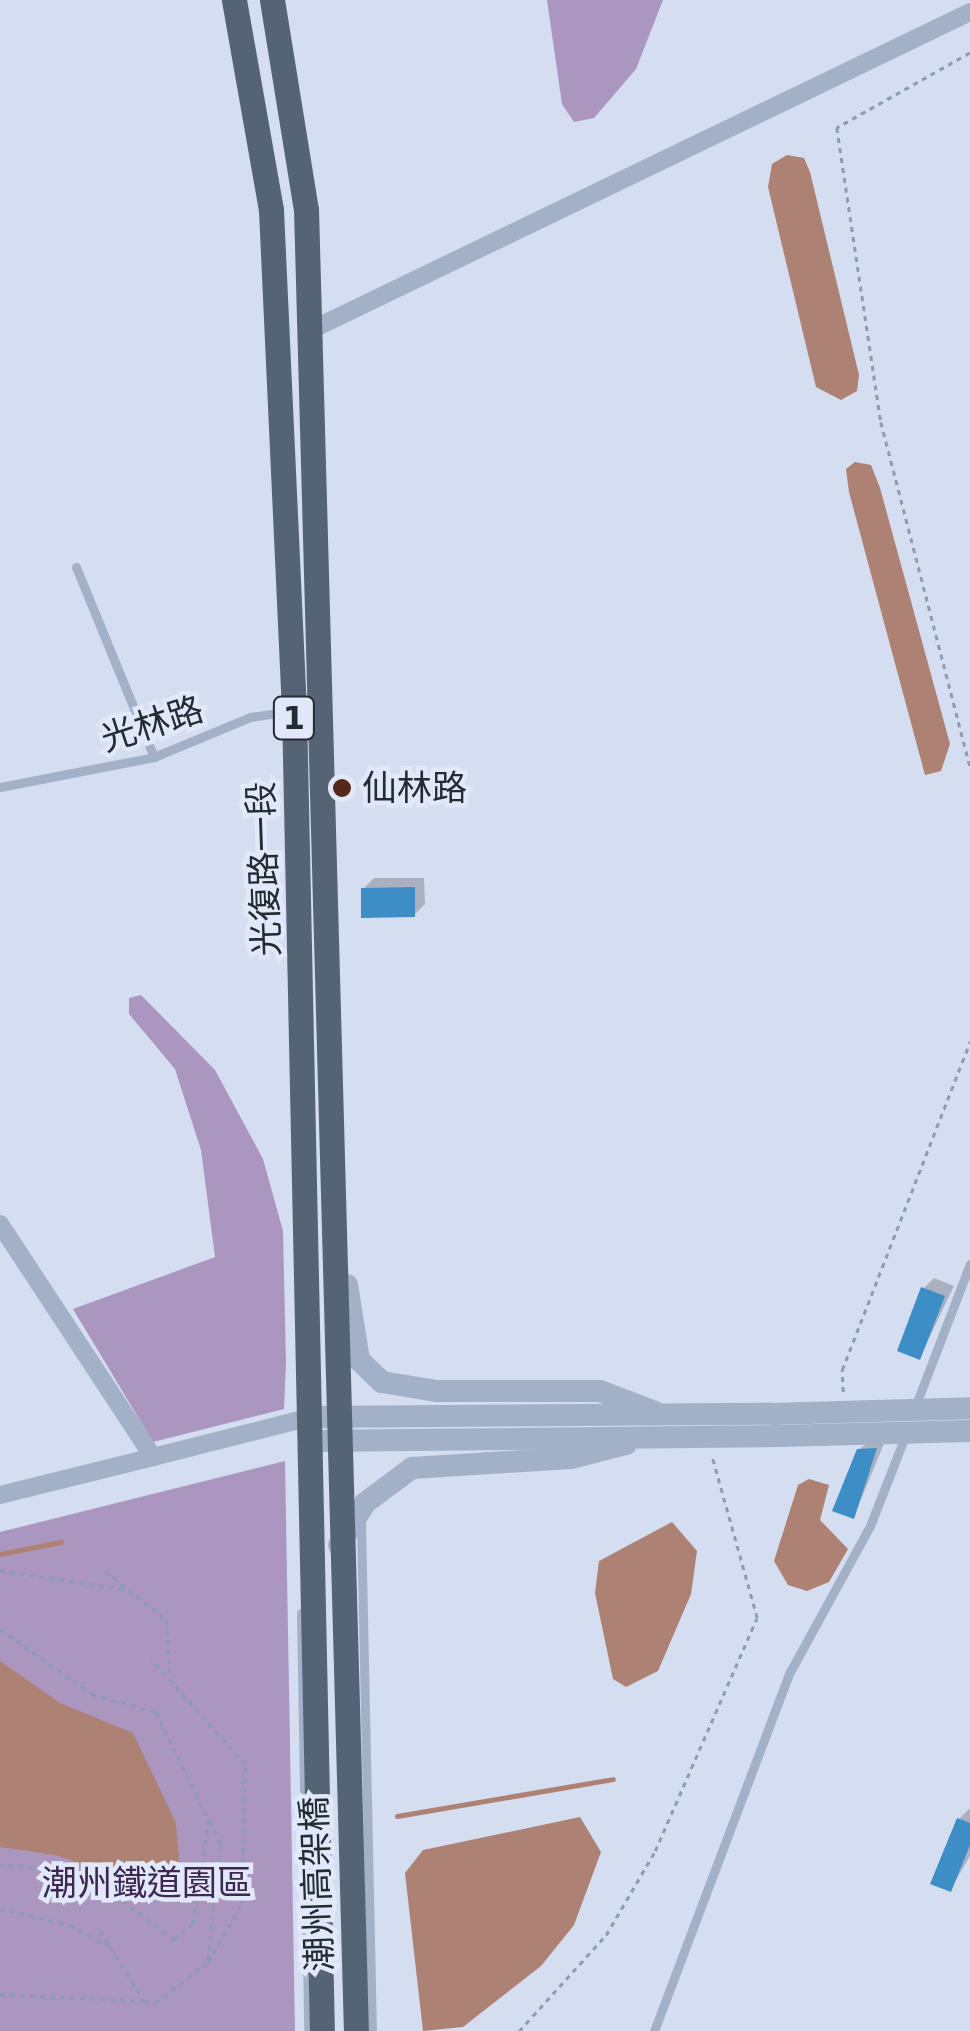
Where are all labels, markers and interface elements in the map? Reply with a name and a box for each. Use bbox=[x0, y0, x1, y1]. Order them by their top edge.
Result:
street label: 光林路 bbox=[96, 688, 208, 760]
road number: 1 bbox=[272, 691, 316, 745]
place label: 仙林路 bbox=[362, 767, 467, 809]
marker: 仙林路 bbox=[331, 777, 353, 799]
street label: 光復路一段 bbox=[240, 781, 288, 957]
street label: 潮州高架橋 bbox=[293, 1796, 341, 1972]
park label: 潮州鐵道園區 bbox=[42, 1862, 252, 1904]

